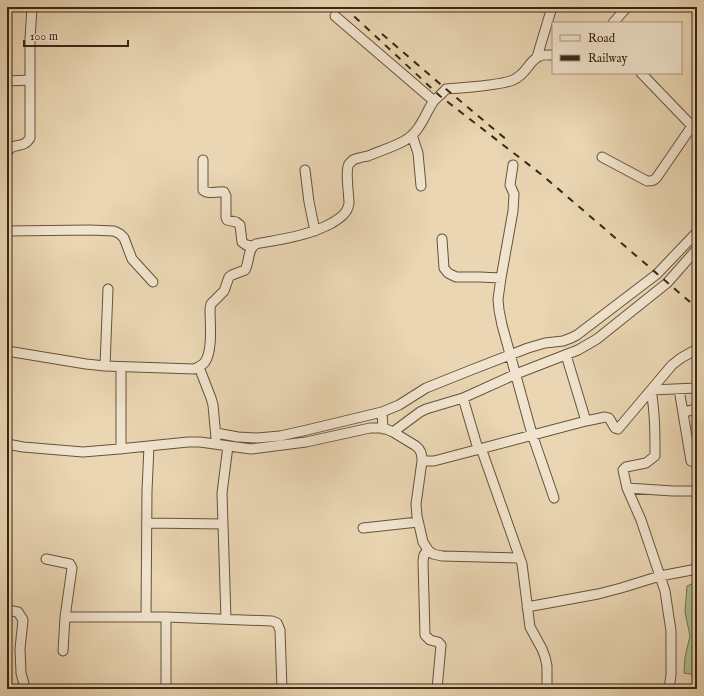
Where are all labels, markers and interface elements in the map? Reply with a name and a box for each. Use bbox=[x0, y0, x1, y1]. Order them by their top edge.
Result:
scale bar bbox=[24, 22, 128, 48]
legend bbox=[552, 22, 682, 74]
text: 100 m bbox=[30, 29, 58, 44]
text: Road bbox=[588, 31, 616, 46]
text: Railway bbox=[588, 51, 627, 66]

